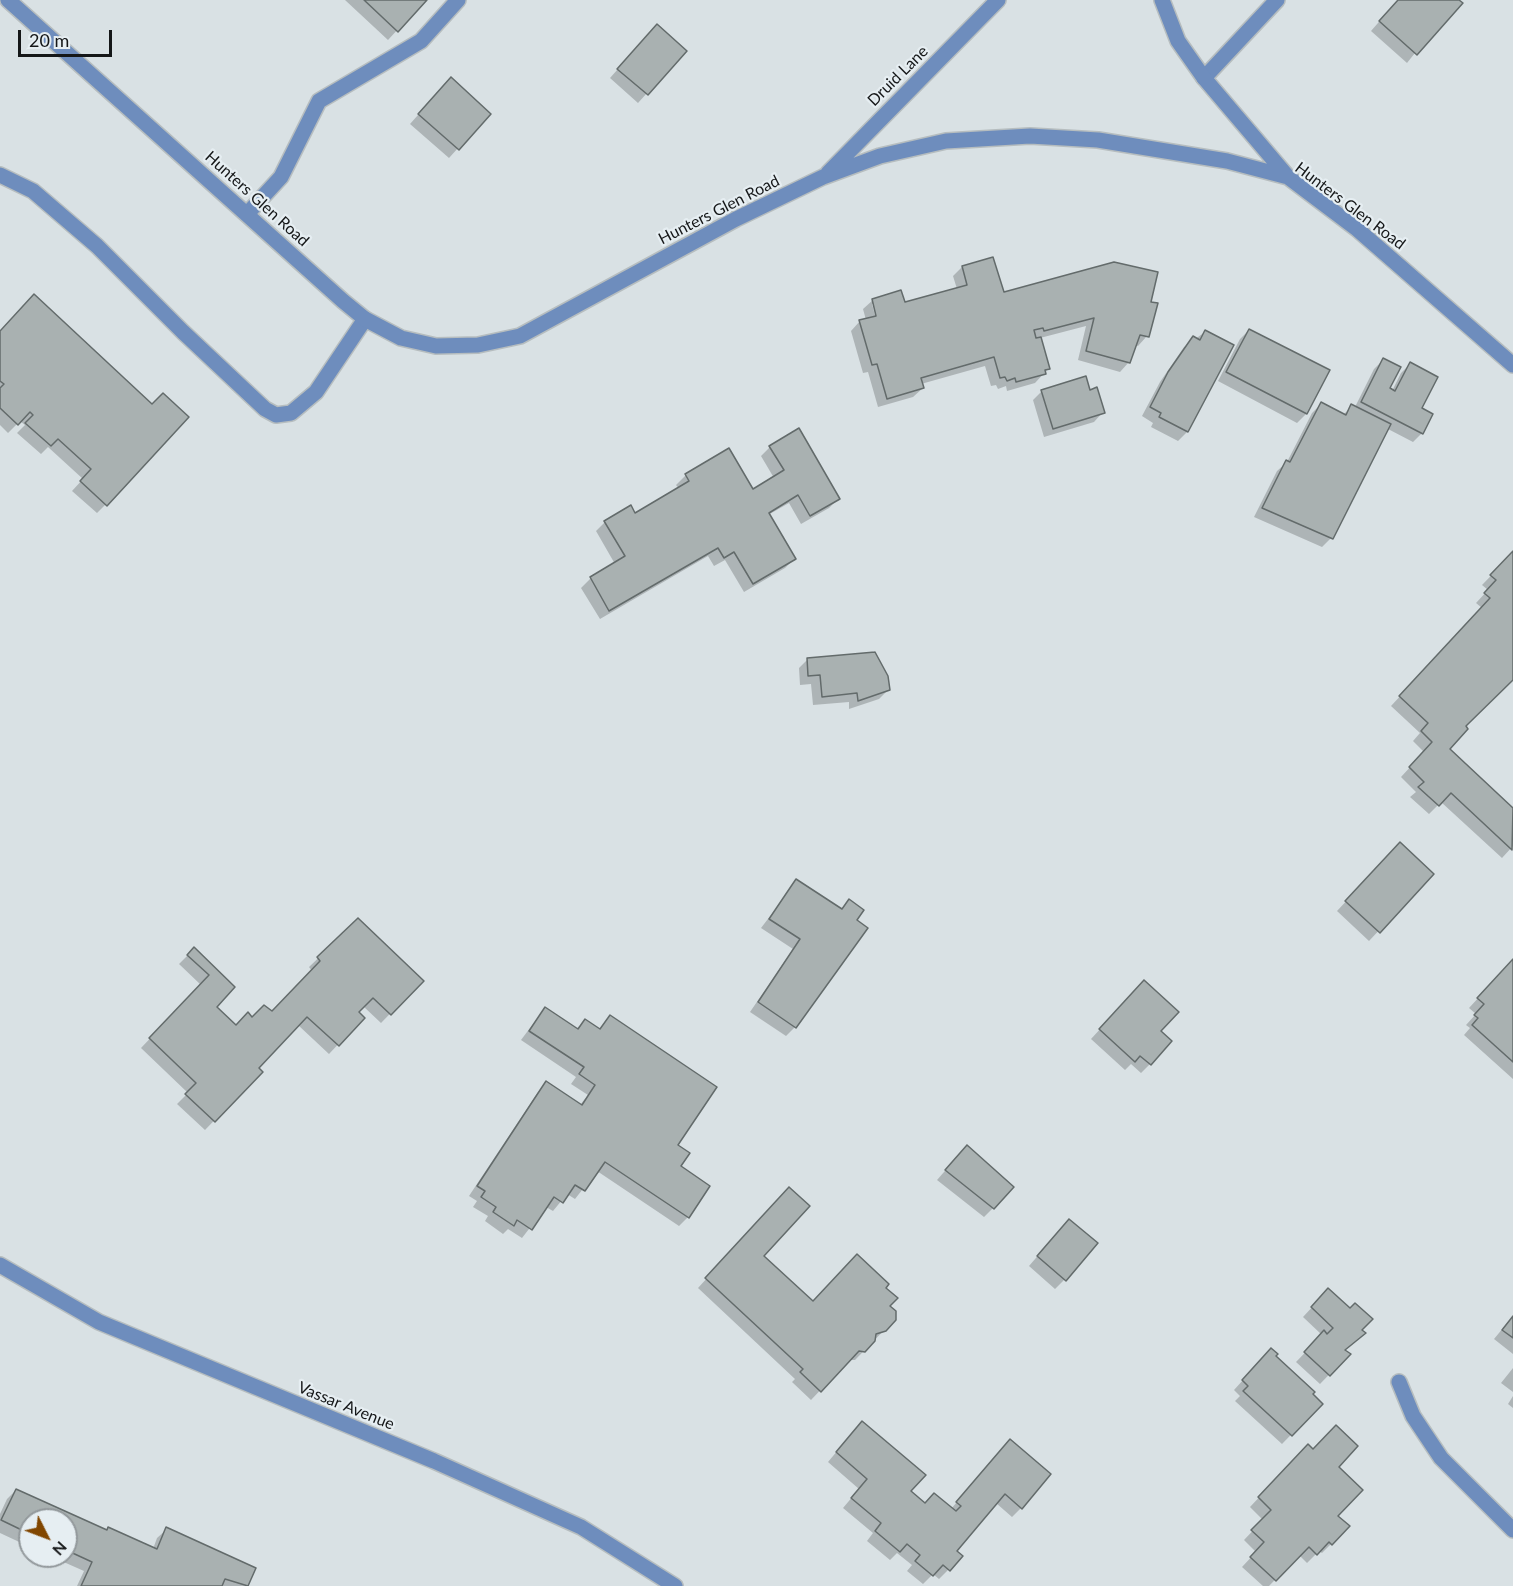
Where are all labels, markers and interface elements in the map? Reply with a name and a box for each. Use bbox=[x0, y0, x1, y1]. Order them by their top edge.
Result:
scale bar bbox=[21, 18, 116, 56]
text: 20 m bbox=[29, 29, 69, 51]
street label: Druid Lane bbox=[864, 42, 932, 110]
street label: Hunters Glen Road bbox=[201, 147, 313, 251]
street label: Hunters Glen Road bbox=[1291, 158, 1409, 254]
street label: Hunters Glen Road bbox=[655, 171, 783, 249]
street label: Vassar Avenue bbox=[295, 1378, 397, 1434]
north arrow bbox=[18, 1508, 78, 1568]
text: N bbox=[49, 1538, 71, 1560]

